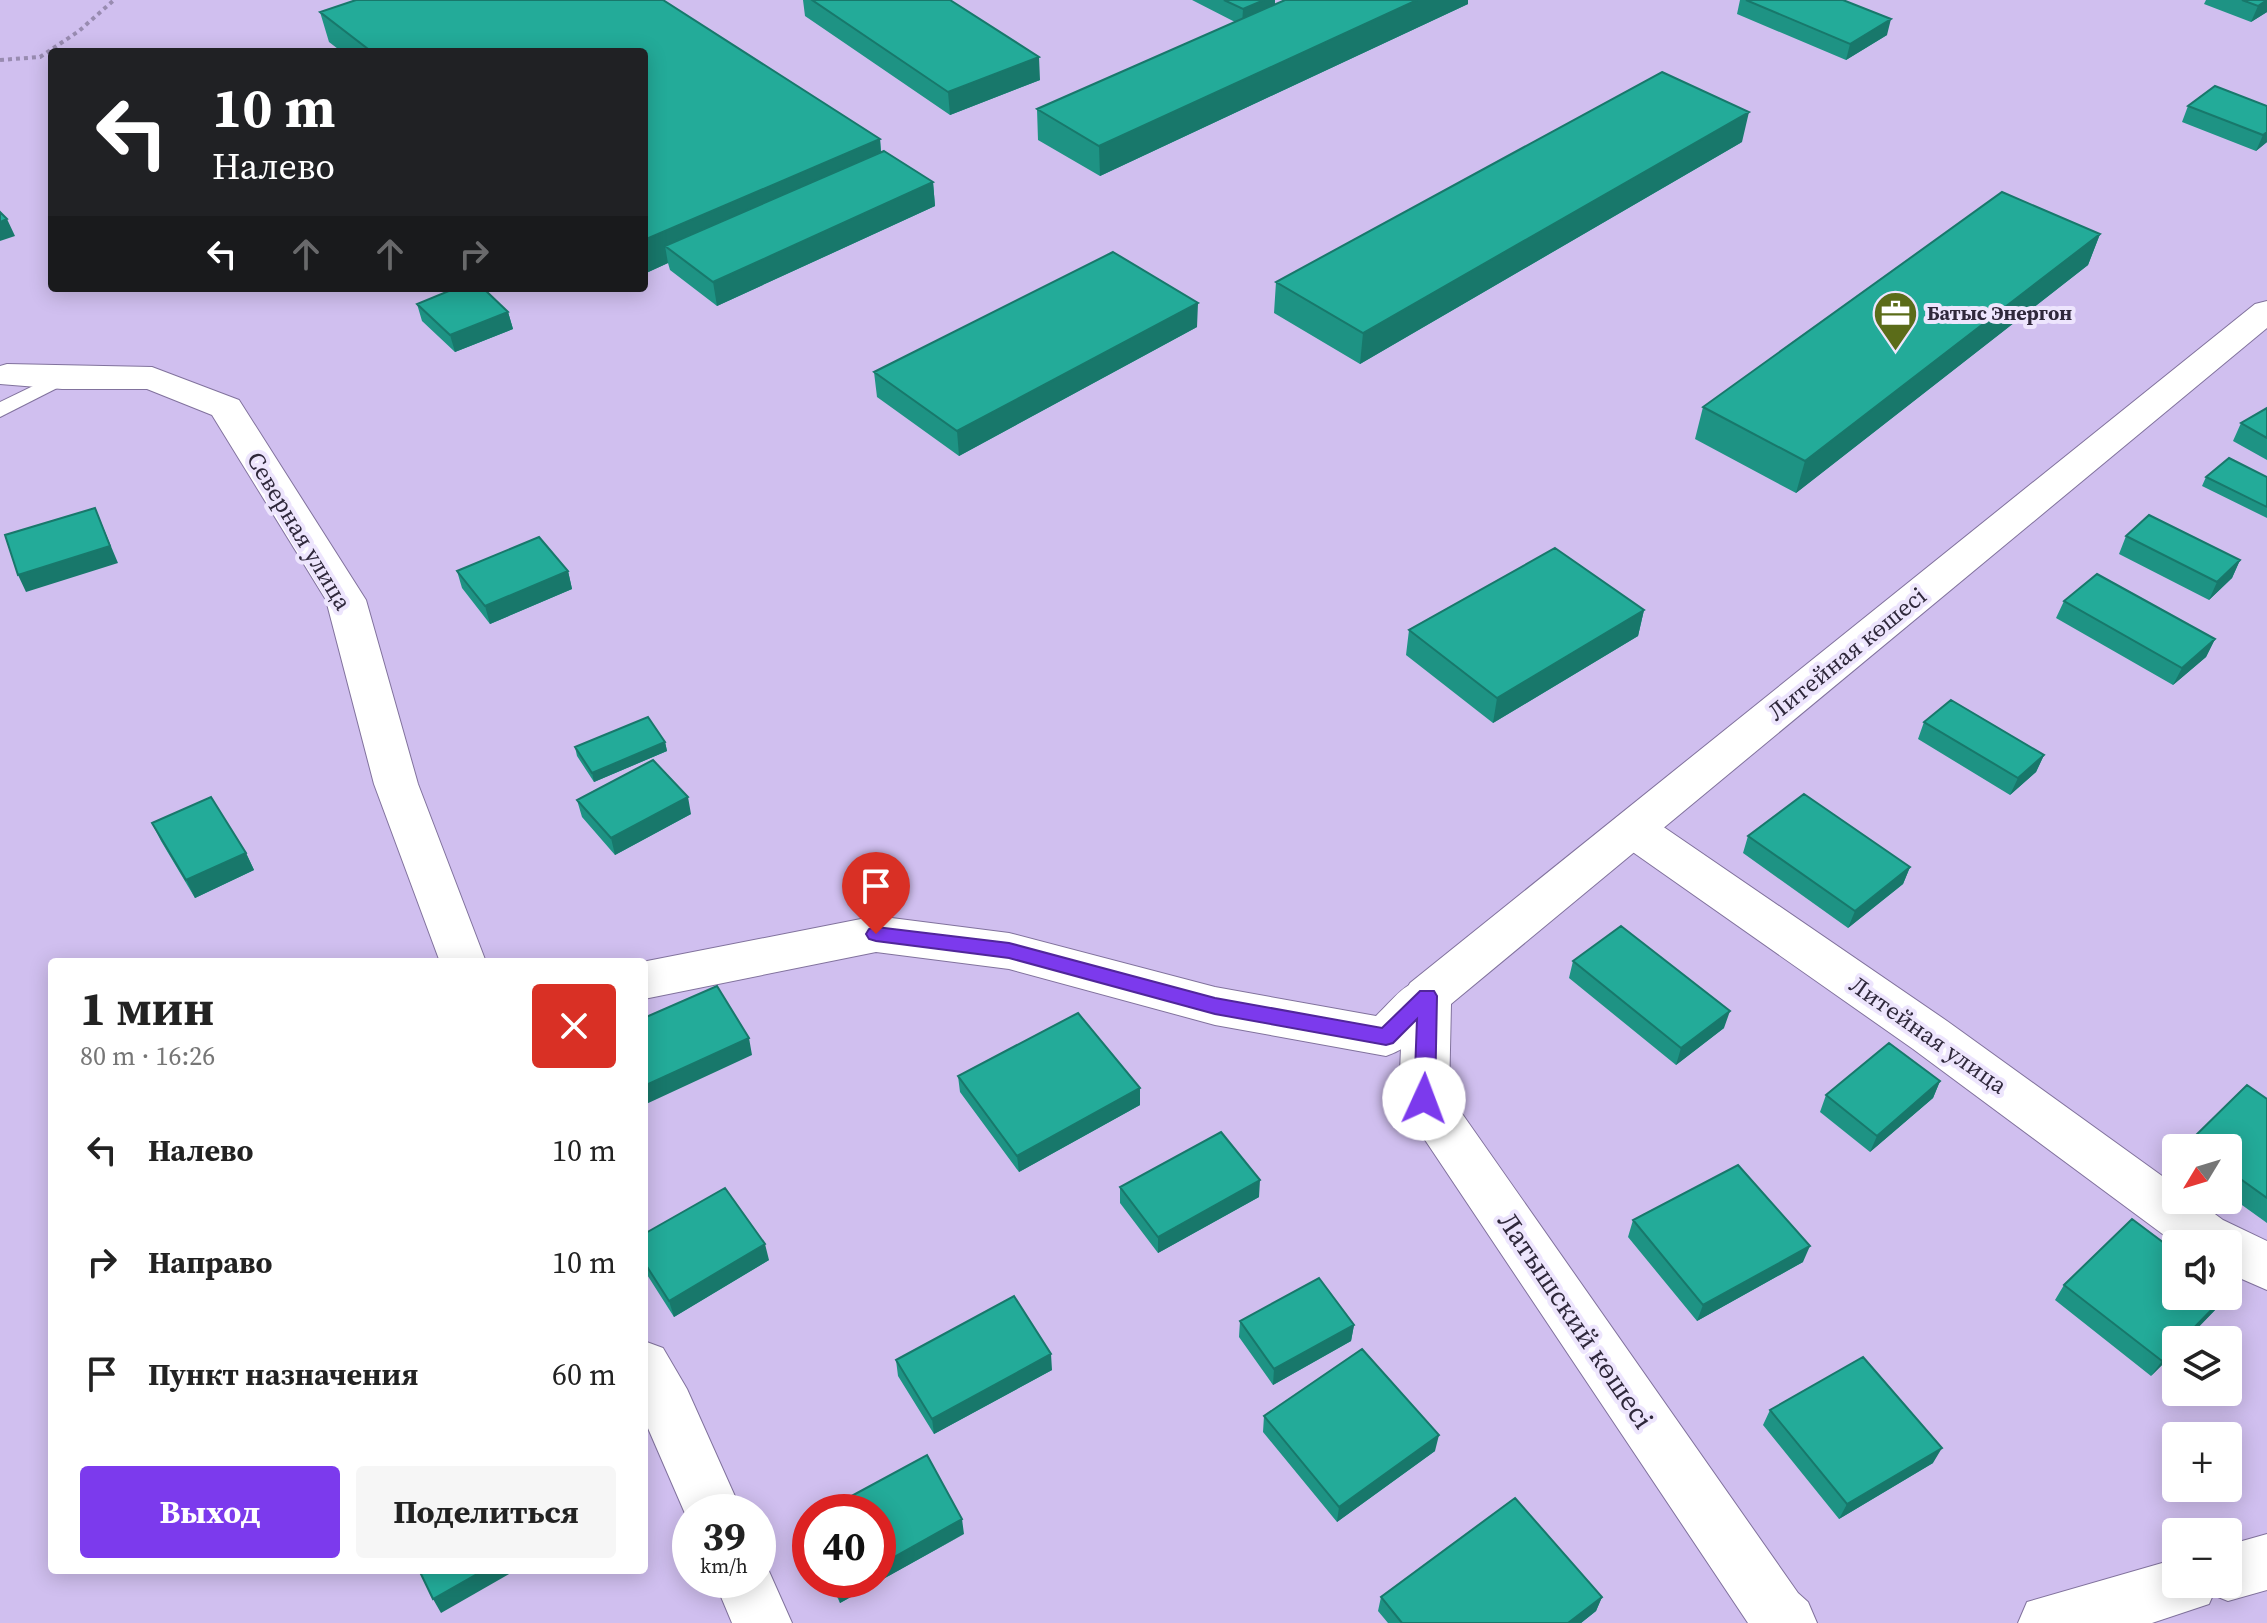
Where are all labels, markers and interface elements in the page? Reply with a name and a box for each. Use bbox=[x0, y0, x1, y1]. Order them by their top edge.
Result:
text: 10 m bbox=[212, 69, 335, 146]
icon: left bbox=[80, 80, 184, 184]
text: Налево bbox=[212, 142, 335, 191]
icon: left bbox=[200, 232, 244, 276]
icon: ahead bbox=[284, 232, 328, 276]
icon: ahead bbox=[368, 232, 412, 276]
icon: right bbox=[452, 232, 496, 276]
office icon: Батыс Энергон bbox=[1872, 289, 1920, 352]
place label: Батыс Энергон bbox=[1927, 299, 2072, 327]
street label: Северная улица bbox=[239, 445, 360, 617]
street label: Литейная көшесі bbox=[1760, 579, 1933, 728]
pin bbox=[842, 852, 910, 934]
icon: arrive bbox=[854, 864, 898, 908]
street label: Литейная улица bbox=[1843, 968, 2014, 1102]
text: 1 мин bbox=[80, 975, 214, 1041]
button: close bbox=[532, 984, 616, 1068]
text: 80 m · 16:26 bbox=[80, 1038, 215, 1074]
position arrow bbox=[1382, 1057, 1466, 1141]
icon: left bbox=[80, 1128, 124, 1172]
text: Налево bbox=[148, 1130, 253, 1171]
text: 10 m bbox=[552, 1130, 616, 1171]
north arrow bbox=[2162, 1134, 2242, 1214]
map controls bbox=[2162, 1134, 2242, 1598]
street label: Латышский көшесі bbox=[1489, 1204, 1663, 1436]
button: sound bbox=[2162, 1230, 2242, 1310]
icon: right bbox=[80, 1240, 124, 1284]
text: Направо bbox=[148, 1242, 272, 1283]
text: 10 m bbox=[552, 1242, 616, 1283]
button: layers bbox=[2162, 1326, 2242, 1406]
icon: arrive bbox=[80, 1352, 124, 1396]
text: Пункт назначения bbox=[148, 1354, 418, 1395]
text: 60 m bbox=[552, 1354, 616, 1395]
button: + bbox=[2162, 1422, 2242, 1502]
button: Выход bbox=[80, 1466, 340, 1558]
button: Поделиться bbox=[356, 1466, 616, 1558]
speed limit sign: 40 bbox=[792, 1494, 896, 1598]
text: 39 bbox=[702, 1509, 746, 1563]
button: − bbox=[2162, 1518, 2242, 1598]
text: km/h bbox=[700, 1552, 748, 1580]

